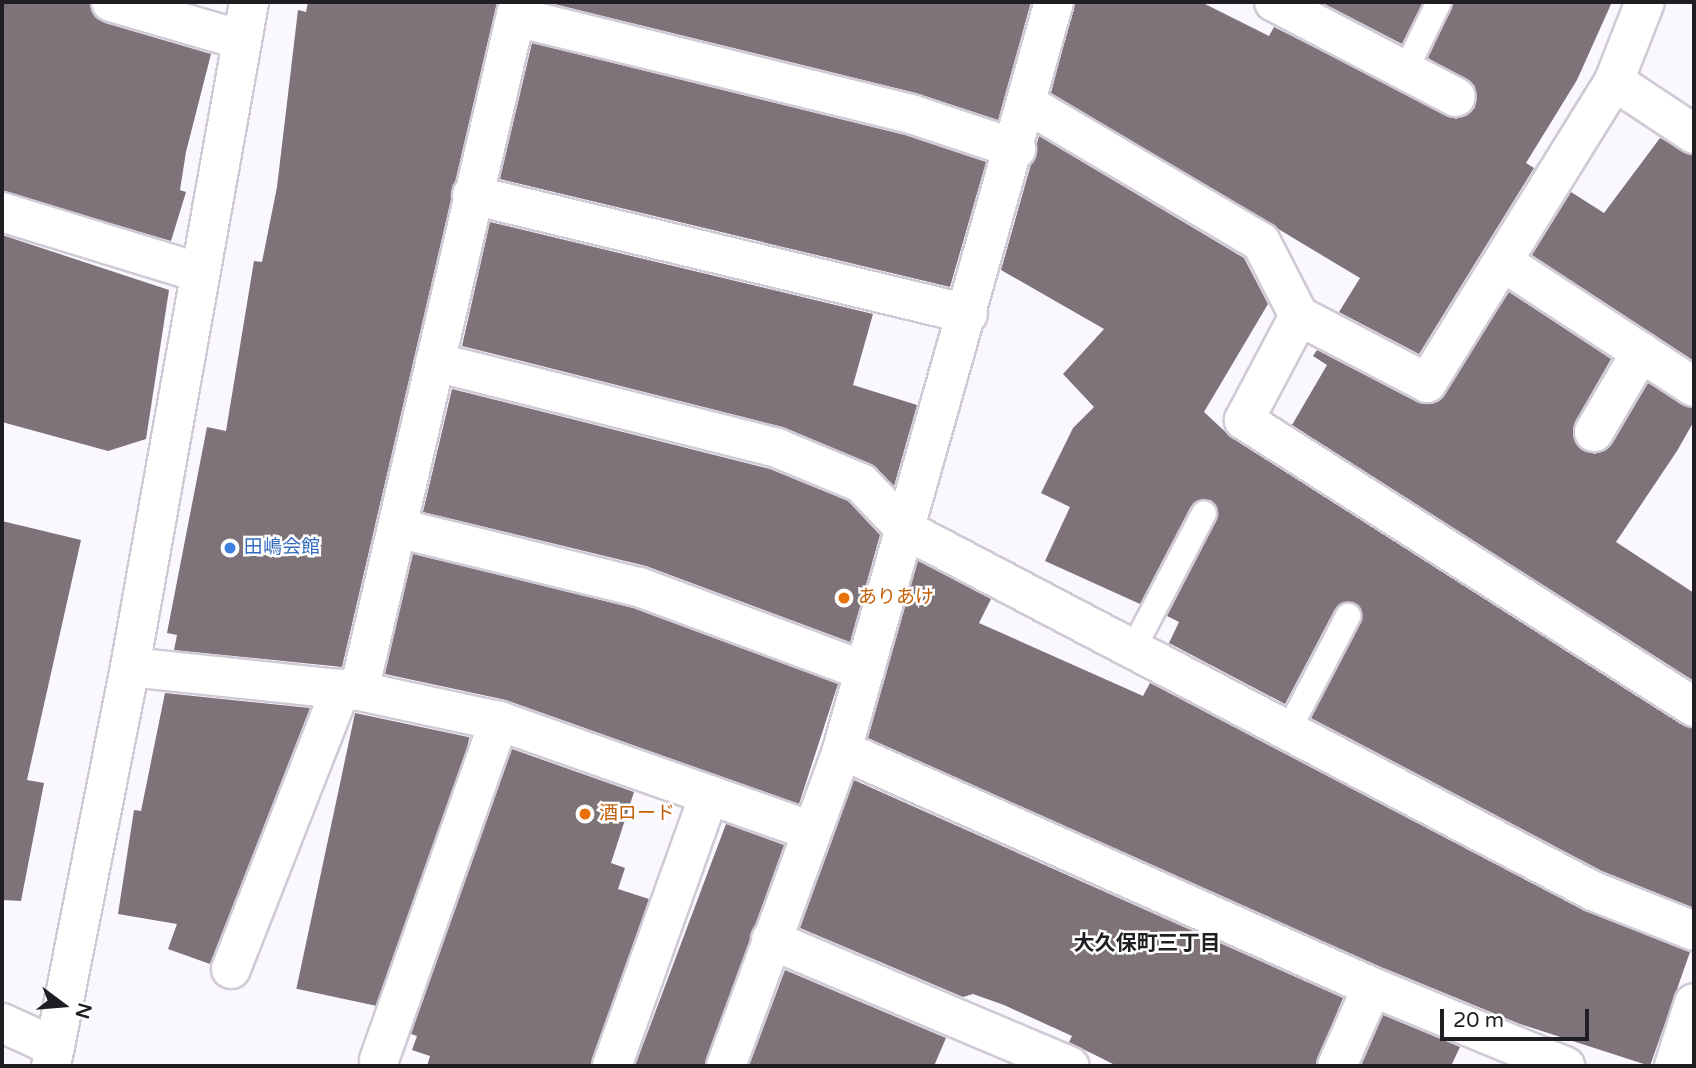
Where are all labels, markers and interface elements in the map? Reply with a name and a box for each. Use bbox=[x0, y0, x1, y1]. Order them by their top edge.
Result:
place label: 田嶋会館 bbox=[244, 537, 320, 559]
marker: 田嶋会館 bbox=[222, 540, 238, 556]
place label: ありあけ bbox=[858, 587, 934, 609]
marker: ありあけ bbox=[836, 590, 852, 606]
place label: 酒ロード bbox=[599, 803, 675, 825]
marker: 酒ロード bbox=[577, 806, 593, 822]
district label: 大久保町三丁目 bbox=[1074, 931, 1220, 957]
north arrow bbox=[28, 970, 98, 1040]
scale bar bbox=[1444, 995, 1593, 1038]
text: N bbox=[71, 1000, 96, 1021]
text: 20 m bbox=[1453, 1008, 1504, 1033]

